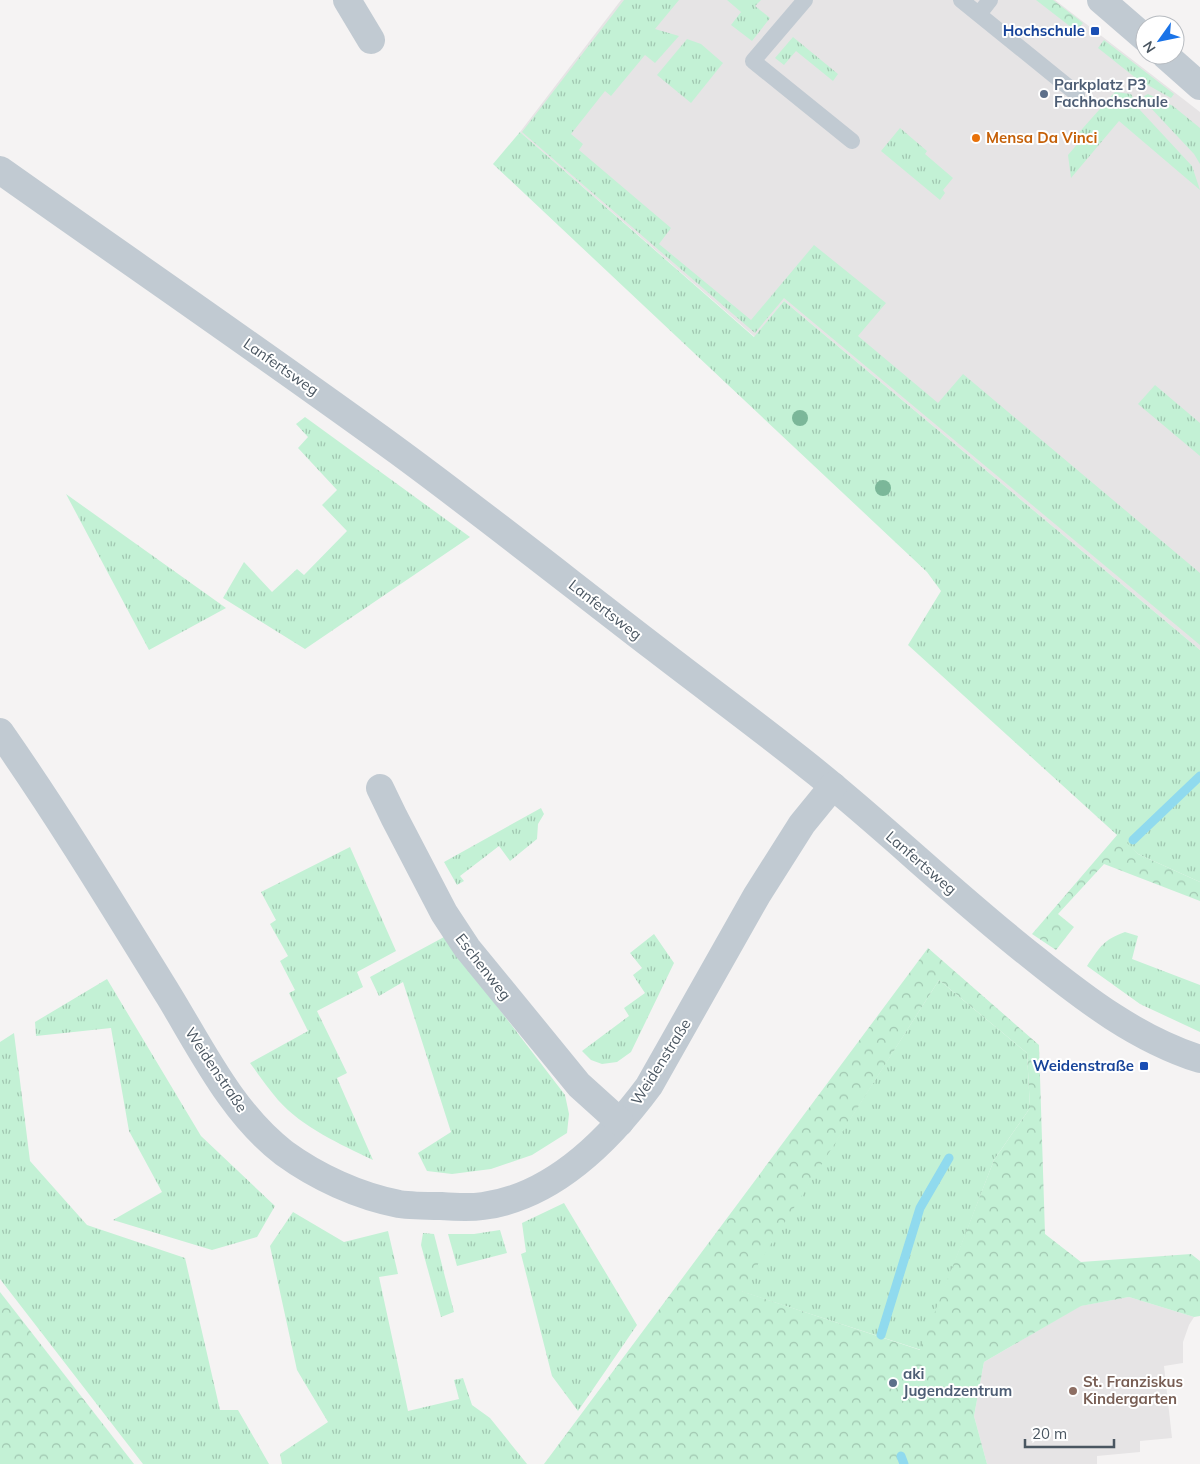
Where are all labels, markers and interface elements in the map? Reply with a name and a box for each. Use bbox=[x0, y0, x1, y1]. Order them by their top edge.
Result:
north arrow bbox=[1135, 15, 1185, 65]
place label: Hochschule bbox=[1003, 21, 1085, 40]
marker: Hochschule bbox=[1089, 25, 1101, 37]
text: N bbox=[1139, 38, 1160, 56]
place label: Parkplatz P3 Fachhochschule bbox=[1054, 75, 1168, 111]
marker: Parkplatz P3 Fachhochschule bbox=[1038, 88, 1050, 100]
place label: Mensa Da Vinci bbox=[986, 128, 1097, 147]
marker: Mensa Da Vinci bbox=[970, 132, 982, 144]
street label: Lanfertsweg bbox=[240, 334, 323, 399]
street label: Lanfertsweg bbox=[565, 575, 646, 644]
street label: Lanfertsweg bbox=[882, 827, 961, 898]
street label: Eschenweg bbox=[451, 930, 515, 1004]
street label: Weidenstraße bbox=[627, 1015, 695, 1108]
street label: Weidenstraße bbox=[181, 1024, 252, 1116]
place label: Weidenstraße bbox=[1033, 1056, 1134, 1075]
marker: Weidenstraße bbox=[1138, 1060, 1150, 1072]
place label: aki Jugendzentrum bbox=[903, 1364, 1012, 1400]
place label: St. Franziskus Kindergarten bbox=[1083, 1372, 1183, 1408]
marker: aki Jugendzentrum bbox=[887, 1377, 899, 1389]
marker: St. Franziskus Kindergarten bbox=[1067, 1385, 1079, 1397]
scale bar bbox=[1025, 1416, 1114, 1448]
text: 20 m bbox=[1032, 1424, 1067, 1443]

